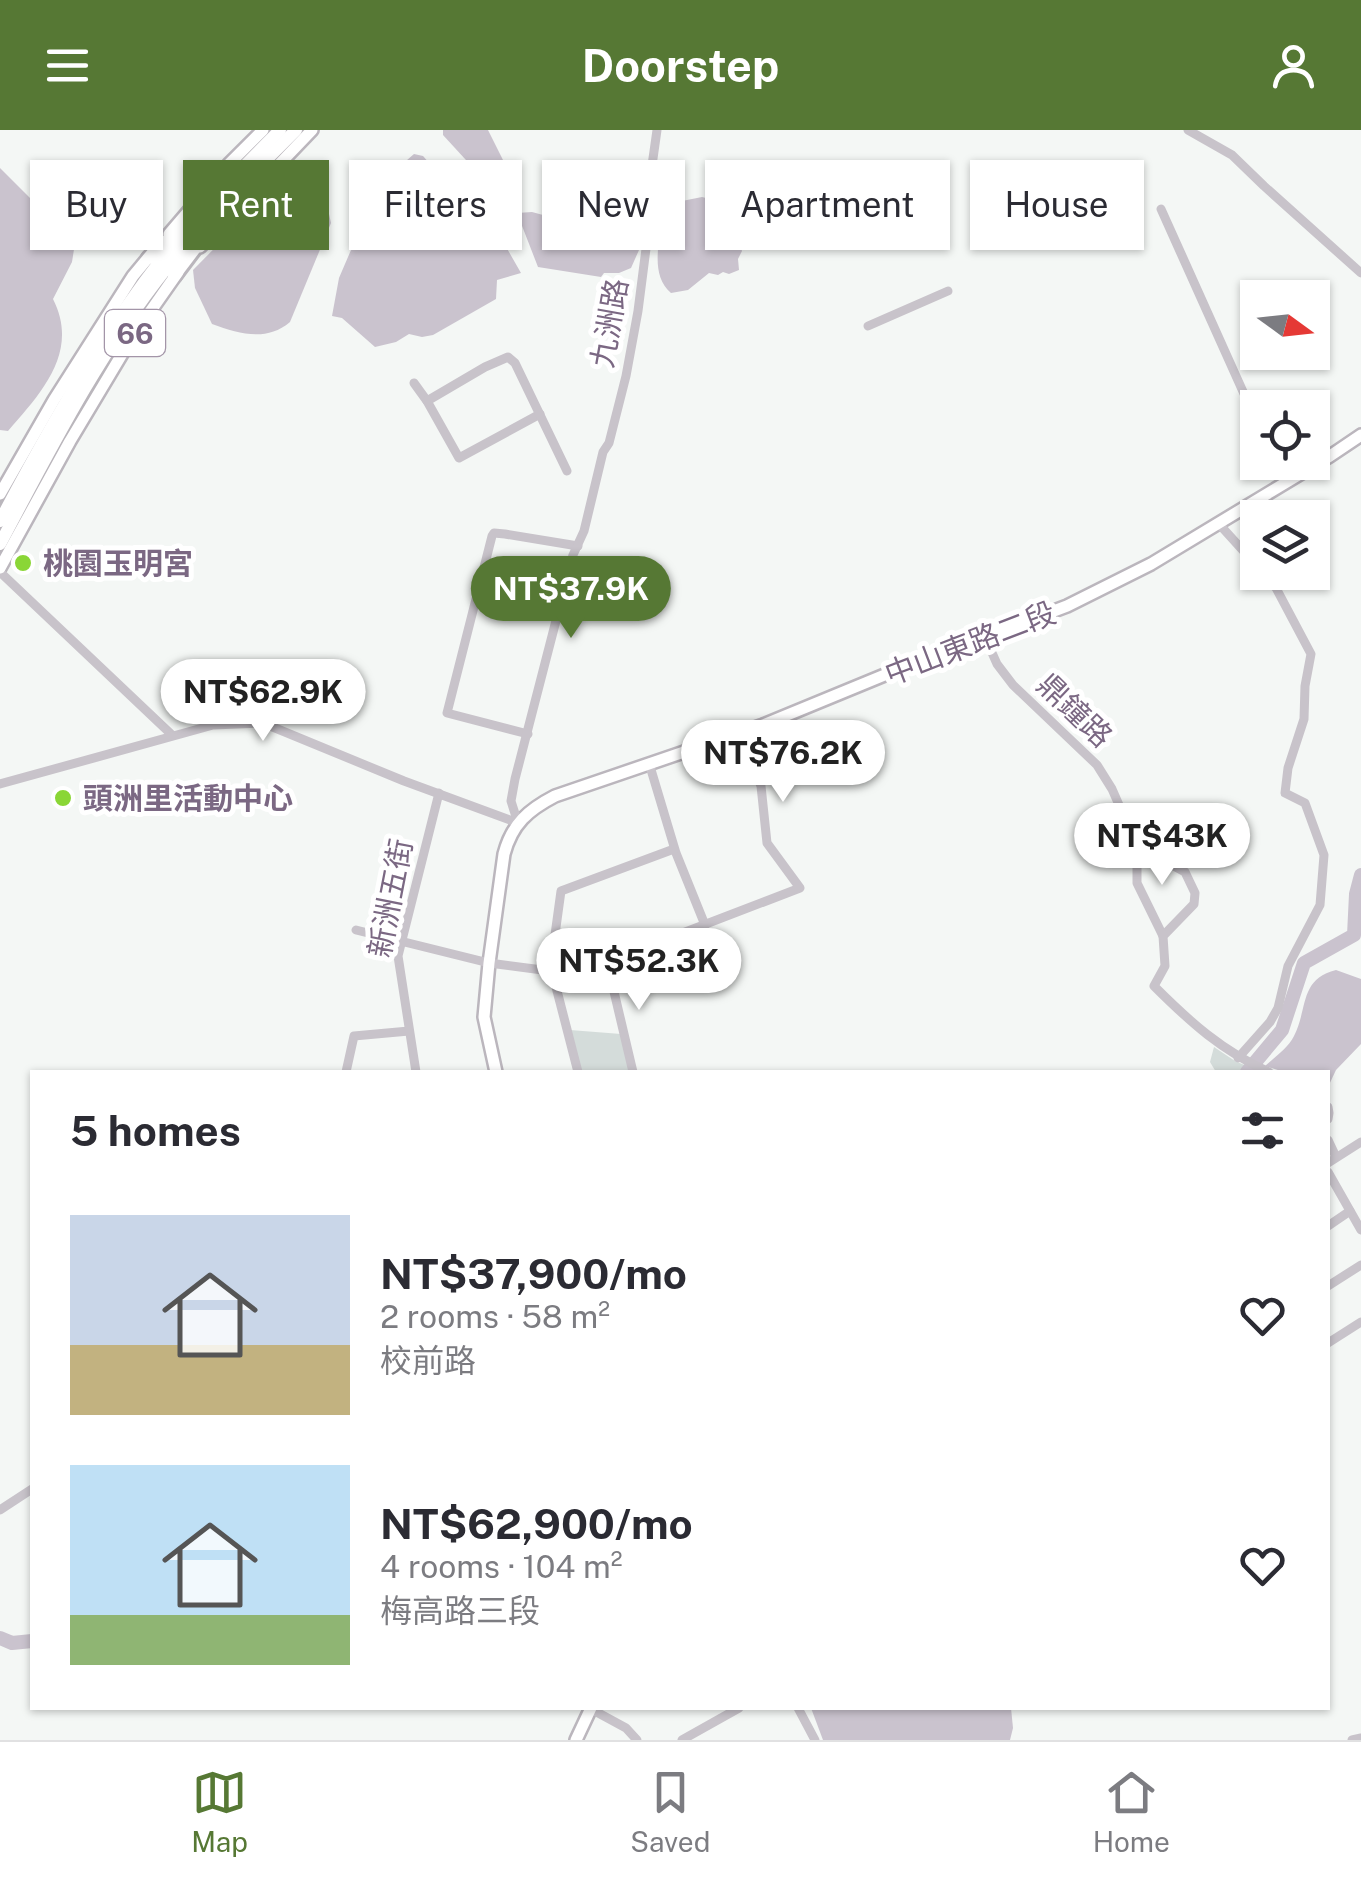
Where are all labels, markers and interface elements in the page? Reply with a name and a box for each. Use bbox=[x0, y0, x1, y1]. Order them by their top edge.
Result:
icon: menu bbox=[40, 38, 95, 93]
icon: person bbox=[1266, 38, 1321, 93]
text: Doorstep bbox=[582, 39, 779, 92]
chip: Buy bbox=[30, 160, 163, 250]
chip: Rent bbox=[183, 160, 329, 250]
chip: Filters bbox=[349, 160, 522, 250]
chip: New bbox=[542, 160, 685, 250]
chip: Apartment bbox=[705, 160, 950, 250]
chip: House bbox=[970, 160, 1144, 250]
street label: 九洲路 bbox=[583, 276, 635, 370]
north arrow bbox=[1240, 280, 1330, 370]
map controls bbox=[1240, 280, 1330, 590]
road number: 66 bbox=[105, 310, 165, 356]
button: locate bbox=[1240, 390, 1330, 480]
button: layers bbox=[1240, 500, 1330, 590]
place label: 桃園玉明宮 bbox=[43, 545, 193, 581]
marker: 桃園玉明宮 bbox=[12, 552, 34, 574]
pin: NT$37.9K bbox=[468, 556, 674, 641]
text: NT$37.9K bbox=[493, 570, 649, 607]
street label: 中山東路二段 bbox=[880, 594, 1060, 692]
pin: NT$62.9K bbox=[160, 659, 366, 744]
street label: 鼎鐘路 bbox=[1030, 666, 1120, 754]
text: NT$62.9K bbox=[183, 673, 343, 710]
pin: NT$76.2K bbox=[680, 720, 886, 805]
text: NT$76.2K bbox=[703, 734, 863, 771]
place label: 頭洲里活動中心 bbox=[83, 780, 293, 816]
marker: 頭洲里活動中心 bbox=[52, 787, 74, 809]
pin: NT$43K bbox=[1081, 803, 1243, 888]
text: NT$43K bbox=[1096, 817, 1228, 854]
street label: 新洲五街 bbox=[361, 836, 419, 960]
pin: NT$52.3K bbox=[536, 928, 742, 1013]
text: NT$52.3K bbox=[558, 942, 720, 979]
icon: filters bbox=[1235, 1103, 1290, 1158]
text: 5 homes bbox=[70, 1106, 241, 1155]
text: NT$37,900/mo bbox=[380, 1249, 687, 1298]
icon: home bbox=[150, 1255, 270, 1375]
icon: heart bbox=[1235, 1288, 1290, 1343]
text: 2 rooms · 58 m² bbox=[380, 1298, 610, 1335]
text: 校前路 bbox=[380, 1342, 476, 1379]
text: NT$62,900/mo bbox=[380, 1499, 693, 1548]
icon: home bbox=[150, 1505, 270, 1625]
icon: heart bbox=[1235, 1538, 1290, 1593]
text: 4 rooms · 104 m² bbox=[380, 1548, 623, 1585]
text: 梅高路三段 bbox=[380, 1592, 540, 1629]
tab: Map bbox=[191, 1765, 248, 1858]
tab: Saved bbox=[630, 1765, 710, 1858]
tab: Home bbox=[1093, 1765, 1170, 1858]

